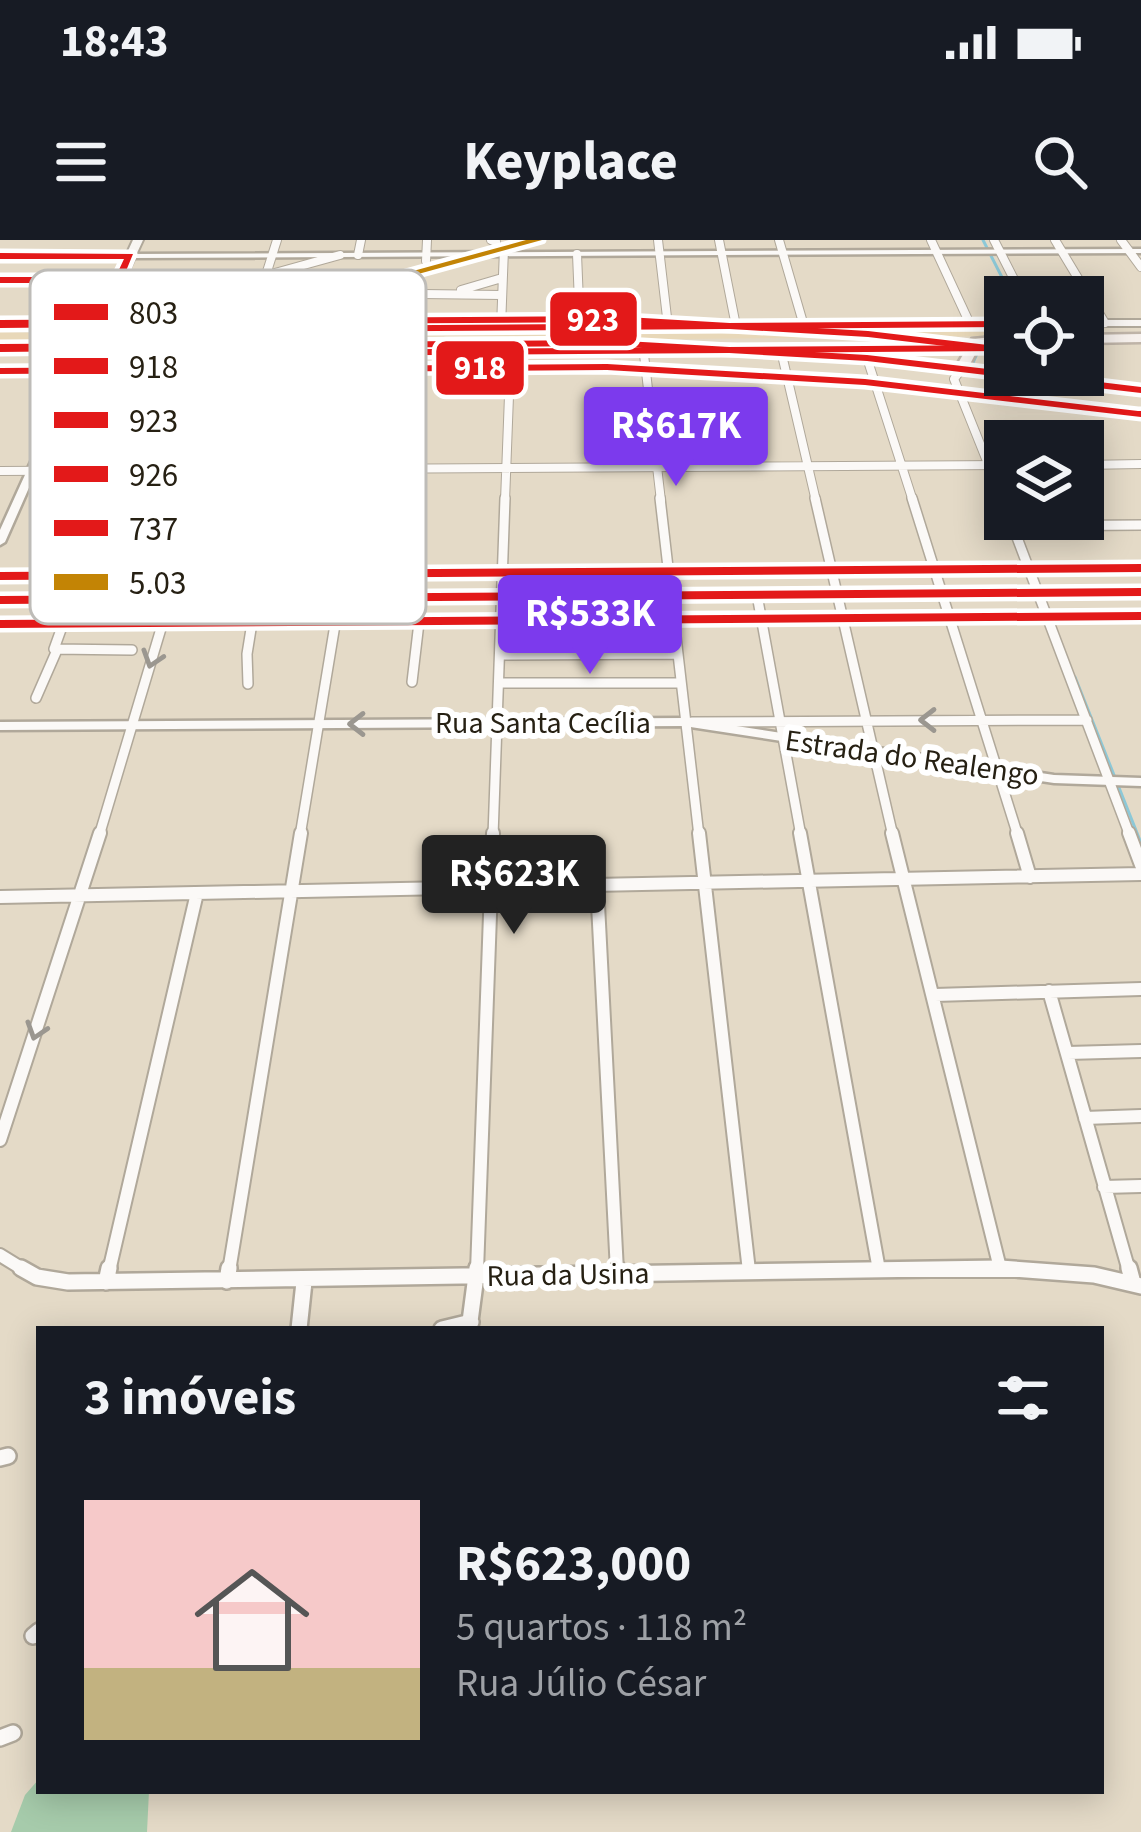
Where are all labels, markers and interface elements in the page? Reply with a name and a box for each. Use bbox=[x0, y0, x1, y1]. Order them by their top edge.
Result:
text: 18:43 bbox=[60, 10, 169, 74]
text: Keyplace bbox=[463, 124, 678, 201]
icon: menu bbox=[48, 129, 114, 195]
icon: search bbox=[1027, 129, 1093, 195]
legend bbox=[30, 270, 426, 624]
map controls bbox=[984, 276, 1104, 540]
button: locate bbox=[984, 276, 1104, 396]
text: 803 bbox=[129, 290, 178, 337]
line badge: 923 bbox=[548, 290, 639, 348]
text: 923 bbox=[567, 297, 619, 344]
line badge: 918 bbox=[434, 339, 526, 397]
text: 918 bbox=[129, 344, 178, 391]
text: 918 bbox=[454, 345, 506, 392]
pin: R$617K bbox=[578, 387, 774, 489]
text: 923 bbox=[129, 398, 178, 445]
text: R$617K bbox=[611, 398, 741, 454]
button: layers bbox=[984, 420, 1104, 540]
text: 926 bbox=[129, 452, 178, 499]
text: 737 bbox=[129, 506, 178, 553]
text: 5.03 bbox=[129, 560, 186, 607]
pin: R$533K bbox=[492, 575, 688, 677]
text: R$533K bbox=[525, 586, 655, 642]
one-way arrow bbox=[141, 648, 166, 669]
street label: Rua Santa Cecília bbox=[435, 702, 651, 745]
one-way arrow bbox=[918, 707, 936, 733]
one-way arrow bbox=[347, 710, 366, 736]
street label: Estrada do Realengo bbox=[782, 719, 1042, 797]
pin: R$623K bbox=[416, 835, 612, 937]
text: R$623K bbox=[449, 846, 579, 902]
one-way arrow bbox=[26, 1020, 51, 1041]
street label: Rua da Usina bbox=[486, 1252, 650, 1298]
text: 3 imóveis bbox=[84, 1362, 296, 1434]
icon: filters bbox=[990, 1365, 1056, 1431]
text: R$623,000 bbox=[456, 1528, 691, 1600]
icon: home bbox=[180, 1548, 324, 1692]
text: 5 quartos · 118 m² bbox=[456, 1600, 747, 1656]
text: Rua Júlio César bbox=[456, 1656, 706, 1712]

